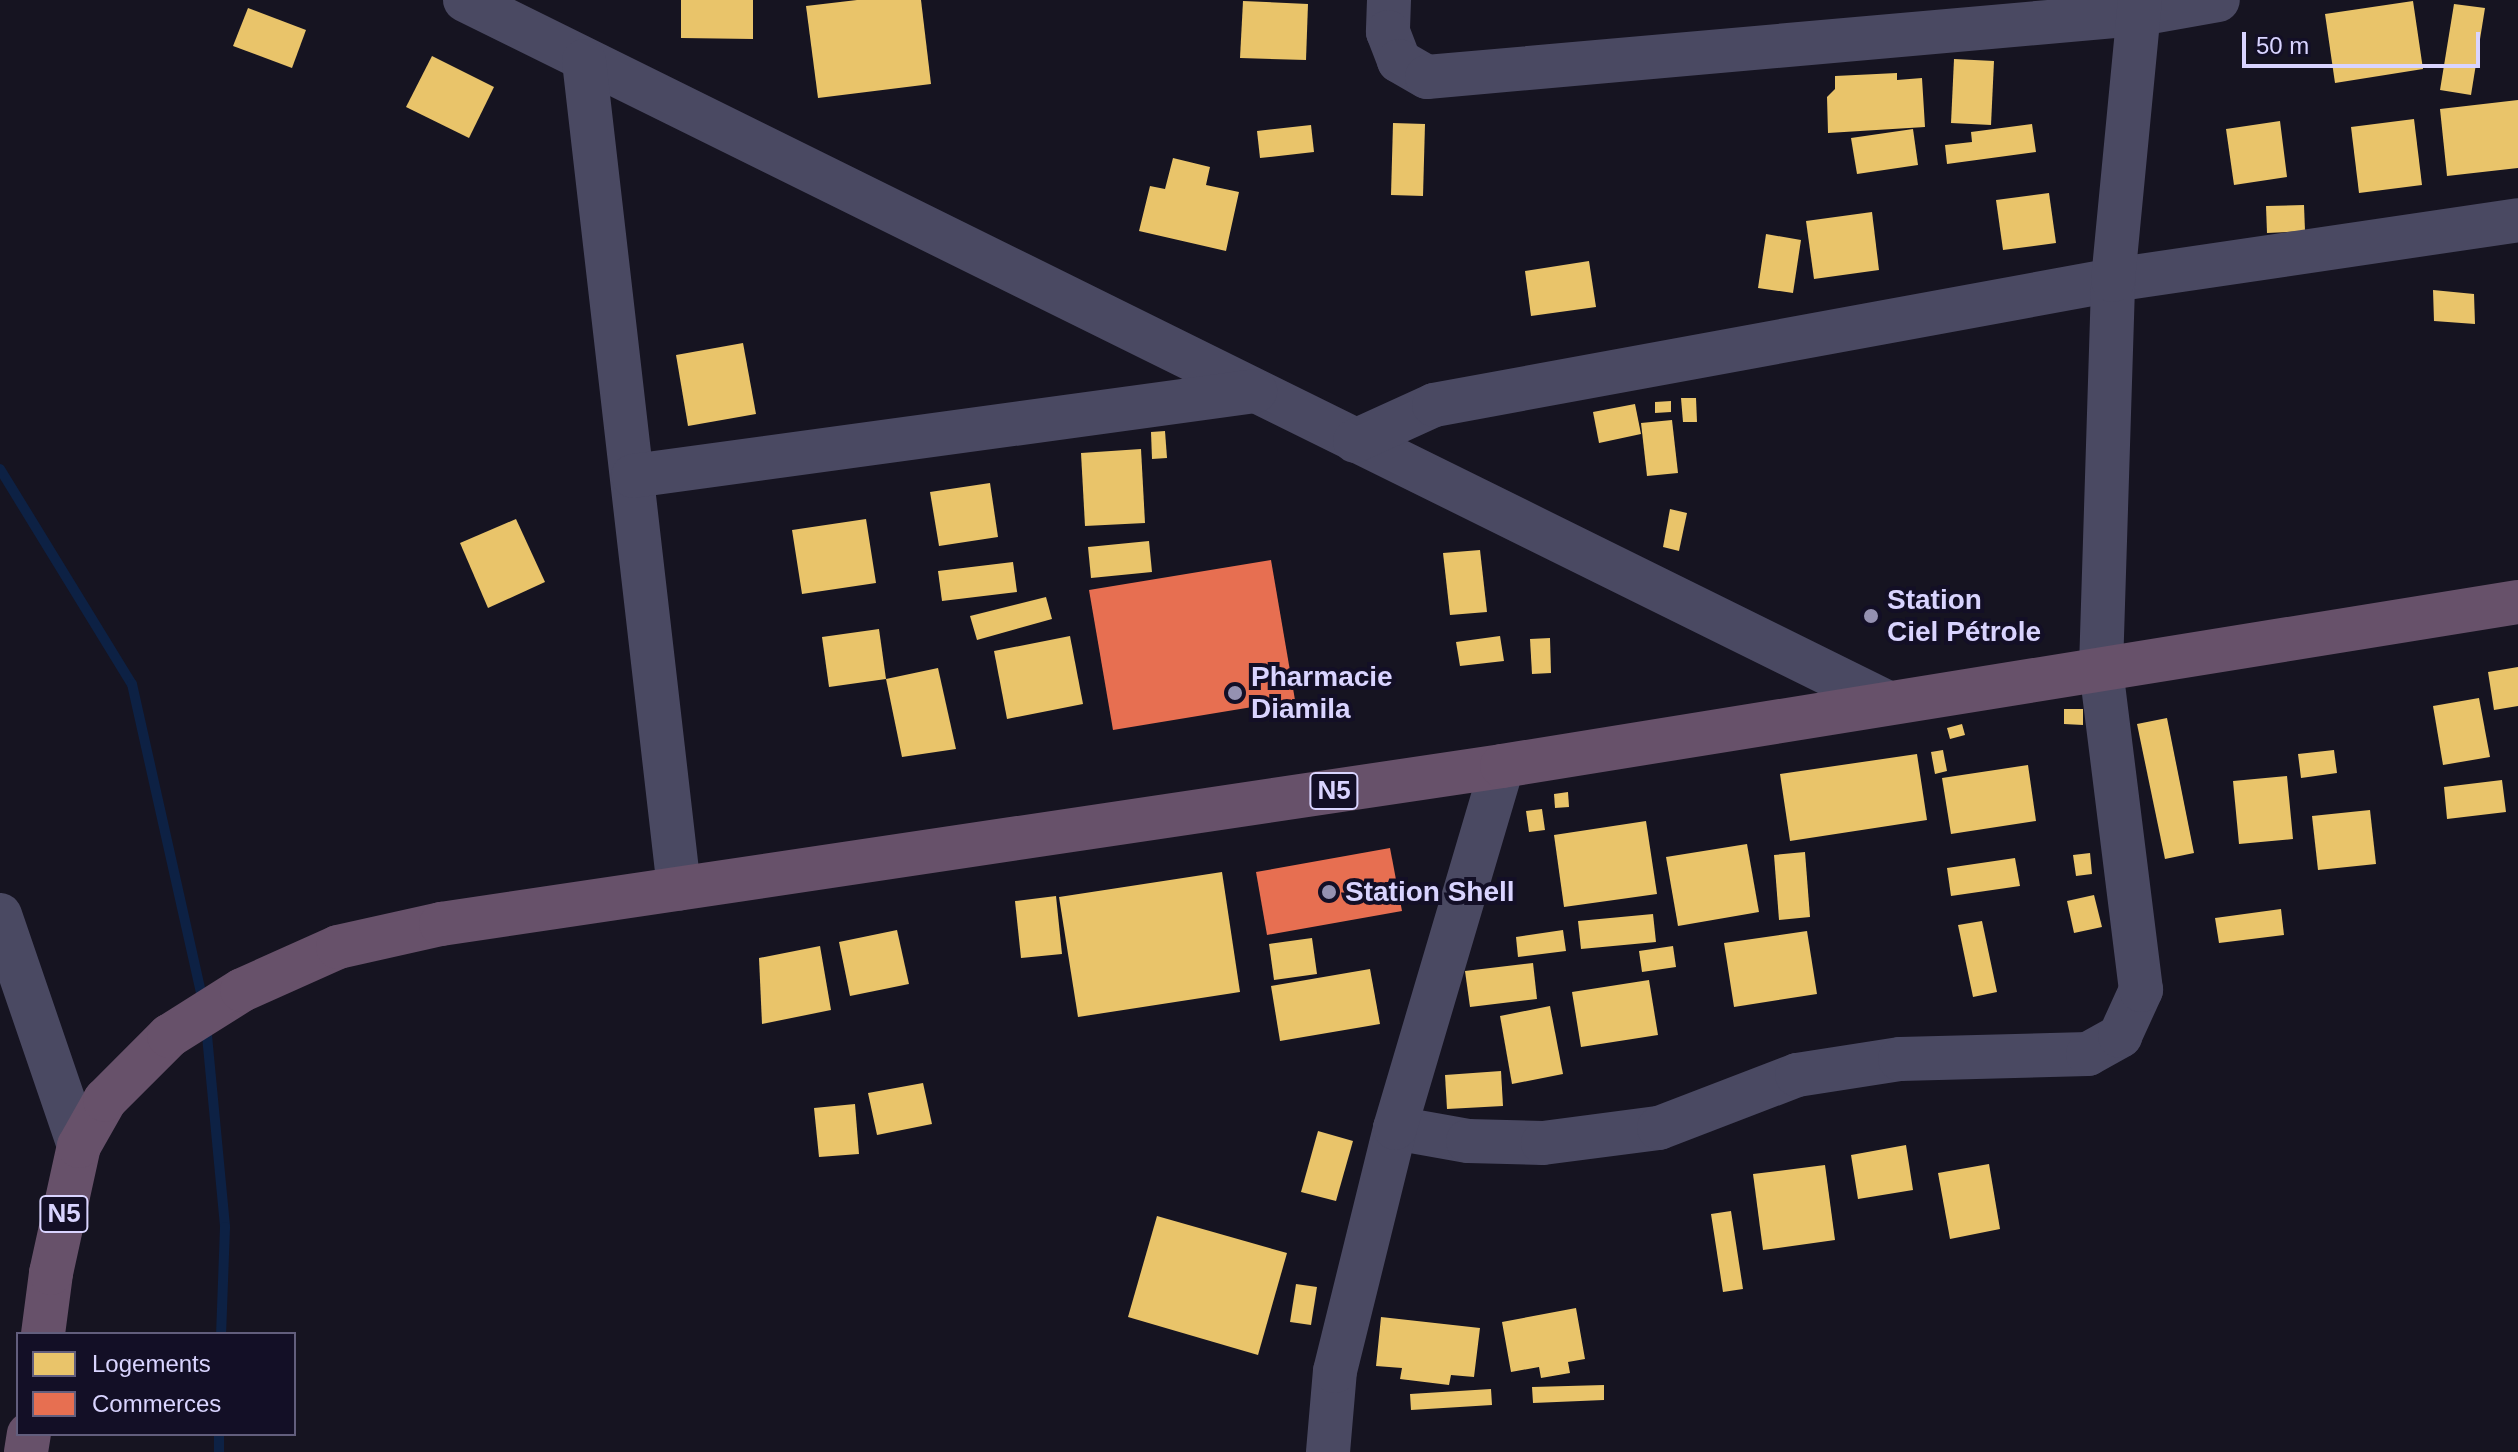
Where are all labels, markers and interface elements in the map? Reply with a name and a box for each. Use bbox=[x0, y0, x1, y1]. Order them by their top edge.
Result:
scale bar bbox=[2246, 16, 2484, 66]
text: 50 m bbox=[2256, 32, 2309, 59]
place label: Station Ciel Pétrole bbox=[1887, 583, 2041, 649]
marker: Station Ciel Pétrole bbox=[1862, 607, 1880, 625]
place label: Pharmacie Diamila bbox=[1251, 660, 1393, 726]
marker: Pharmacie Diamila bbox=[1226, 684, 1244, 702]
road number: N5 bbox=[1308, 769, 1360, 813]
place label: Station Shell bbox=[1345, 875, 1515, 909]
marker: Station Shell bbox=[1320, 883, 1338, 901]
road number: N5 bbox=[38, 1192, 90, 1236]
legend bbox=[16, 1332, 296, 1436]
text: Logements bbox=[92, 1350, 211, 1377]
text: Commerces bbox=[92, 1390, 221, 1417]

